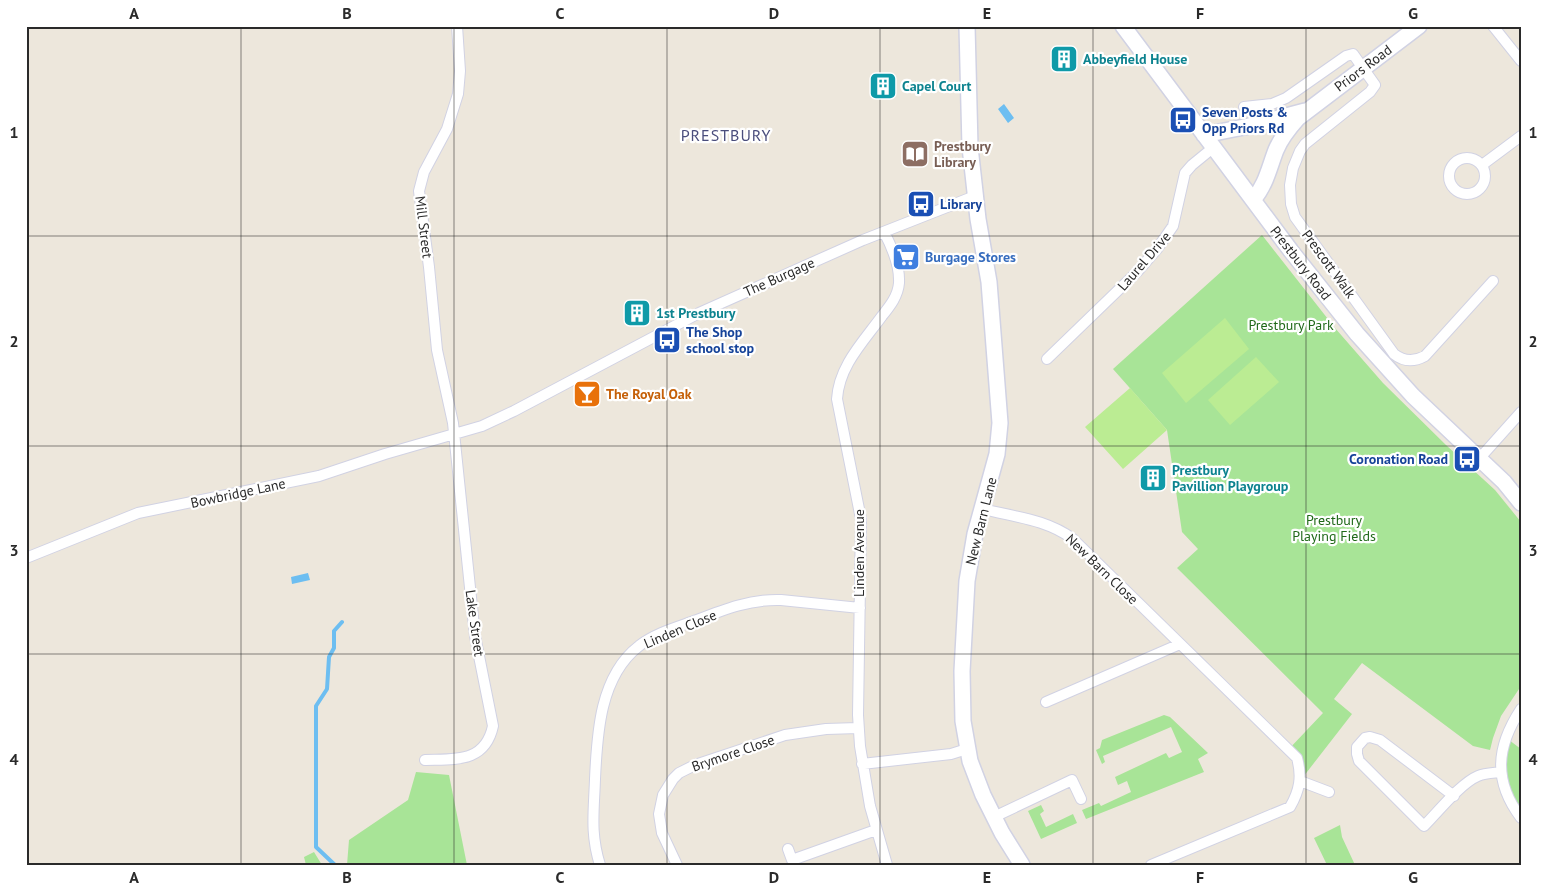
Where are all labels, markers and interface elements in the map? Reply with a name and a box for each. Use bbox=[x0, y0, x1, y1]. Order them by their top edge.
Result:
text: A bbox=[129, 3, 139, 23]
text: B bbox=[342, 3, 352, 23]
text: C bbox=[556, 3, 565, 23]
text: D bbox=[769, 3, 779, 23]
text: E bbox=[983, 3, 991, 23]
text: F bbox=[1196, 3, 1204, 23]
text: G bbox=[1408, 3, 1418, 23]
street label: Priors Road bbox=[1331, 41, 1395, 95]
building icon: Abbeyfield House bbox=[1049, 44, 1079, 74]
place label: Abbeyfield House bbox=[1083, 50, 1187, 68]
building icon: Capel Court bbox=[868, 71, 898, 101]
place label: Capel Court bbox=[902, 77, 971, 95]
place label: Seven Posts & Opp Priors Rd bbox=[1202, 103, 1288, 137]
bus stop icon: Seven Posts & Opp Priors Rd bbox=[1168, 105, 1198, 135]
text: 1 bbox=[9, 122, 19, 142]
text: 1 bbox=[1528, 122, 1538, 142]
district label: PRESTBURY bbox=[681, 125, 771, 145]
place label: Prestbury Library bbox=[934, 137, 991, 171]
library icon: Prestbury Library bbox=[900, 139, 930, 169]
bus stop icon: Library bbox=[906, 189, 936, 219]
street label: Mill Street bbox=[411, 195, 437, 259]
place label: Library bbox=[940, 195, 982, 213]
street label: Prestbury Road bbox=[1266, 222, 1336, 304]
street label: Prescott Walk bbox=[1298, 226, 1360, 302]
street label: Laurel Drive bbox=[1113, 228, 1175, 294]
supermarket icon: Burgage Stores bbox=[891, 242, 921, 272]
place label: Burgage Stores bbox=[925, 248, 1016, 266]
street label: The Burgage bbox=[741, 253, 817, 301]
building icon: 1st Prestbury bbox=[622, 298, 652, 328]
place label: 1st Prestbury bbox=[656, 304, 736, 322]
park label: Prestbury Park bbox=[1248, 316, 1334, 334]
place label: The Shop school stop bbox=[686, 323, 755, 357]
bus stop icon: The Shop school stop bbox=[652, 325, 682, 355]
text: 2 bbox=[9, 331, 19, 351]
text: 2 bbox=[1528, 331, 1538, 351]
bar icon: The Royal Oak bbox=[572, 379, 602, 409]
place label: The Royal Oak bbox=[606, 385, 692, 403]
bus stop icon: Coronation Road bbox=[1452, 444, 1482, 474]
place label: Coronation Road bbox=[1349, 450, 1448, 468]
place label: Prestbury Pavillion Playgroup bbox=[1172, 461, 1289, 495]
building icon: Prestbury Pavillion Playgroup bbox=[1138, 463, 1168, 493]
street label: Bowbridge Lane bbox=[189, 474, 287, 512]
street label: New Barn Lane bbox=[961, 475, 1001, 567]
street label: Linden Avenue bbox=[850, 509, 868, 597]
park label: Prestbury Playing Fields bbox=[1292, 511, 1376, 545]
street label: New Barn Close bbox=[1062, 530, 1142, 608]
text: 3 bbox=[9, 540, 19, 560]
text: 3 bbox=[1528, 540, 1538, 560]
street label: Lake Street bbox=[461, 589, 489, 658]
street label: Linden Close bbox=[641, 606, 719, 652]
street label: Brymore Close bbox=[689, 730, 777, 776]
text: 4 bbox=[9, 749, 19, 769]
text: 4 bbox=[1528, 749, 1538, 769]
text: A bbox=[129, 867, 139, 887]
text: B bbox=[342, 867, 352, 887]
text: C bbox=[556, 867, 565, 887]
text: D bbox=[769, 867, 779, 887]
text: E bbox=[983, 867, 991, 887]
text: F bbox=[1196, 867, 1204, 887]
text: G bbox=[1408, 867, 1418, 887]

